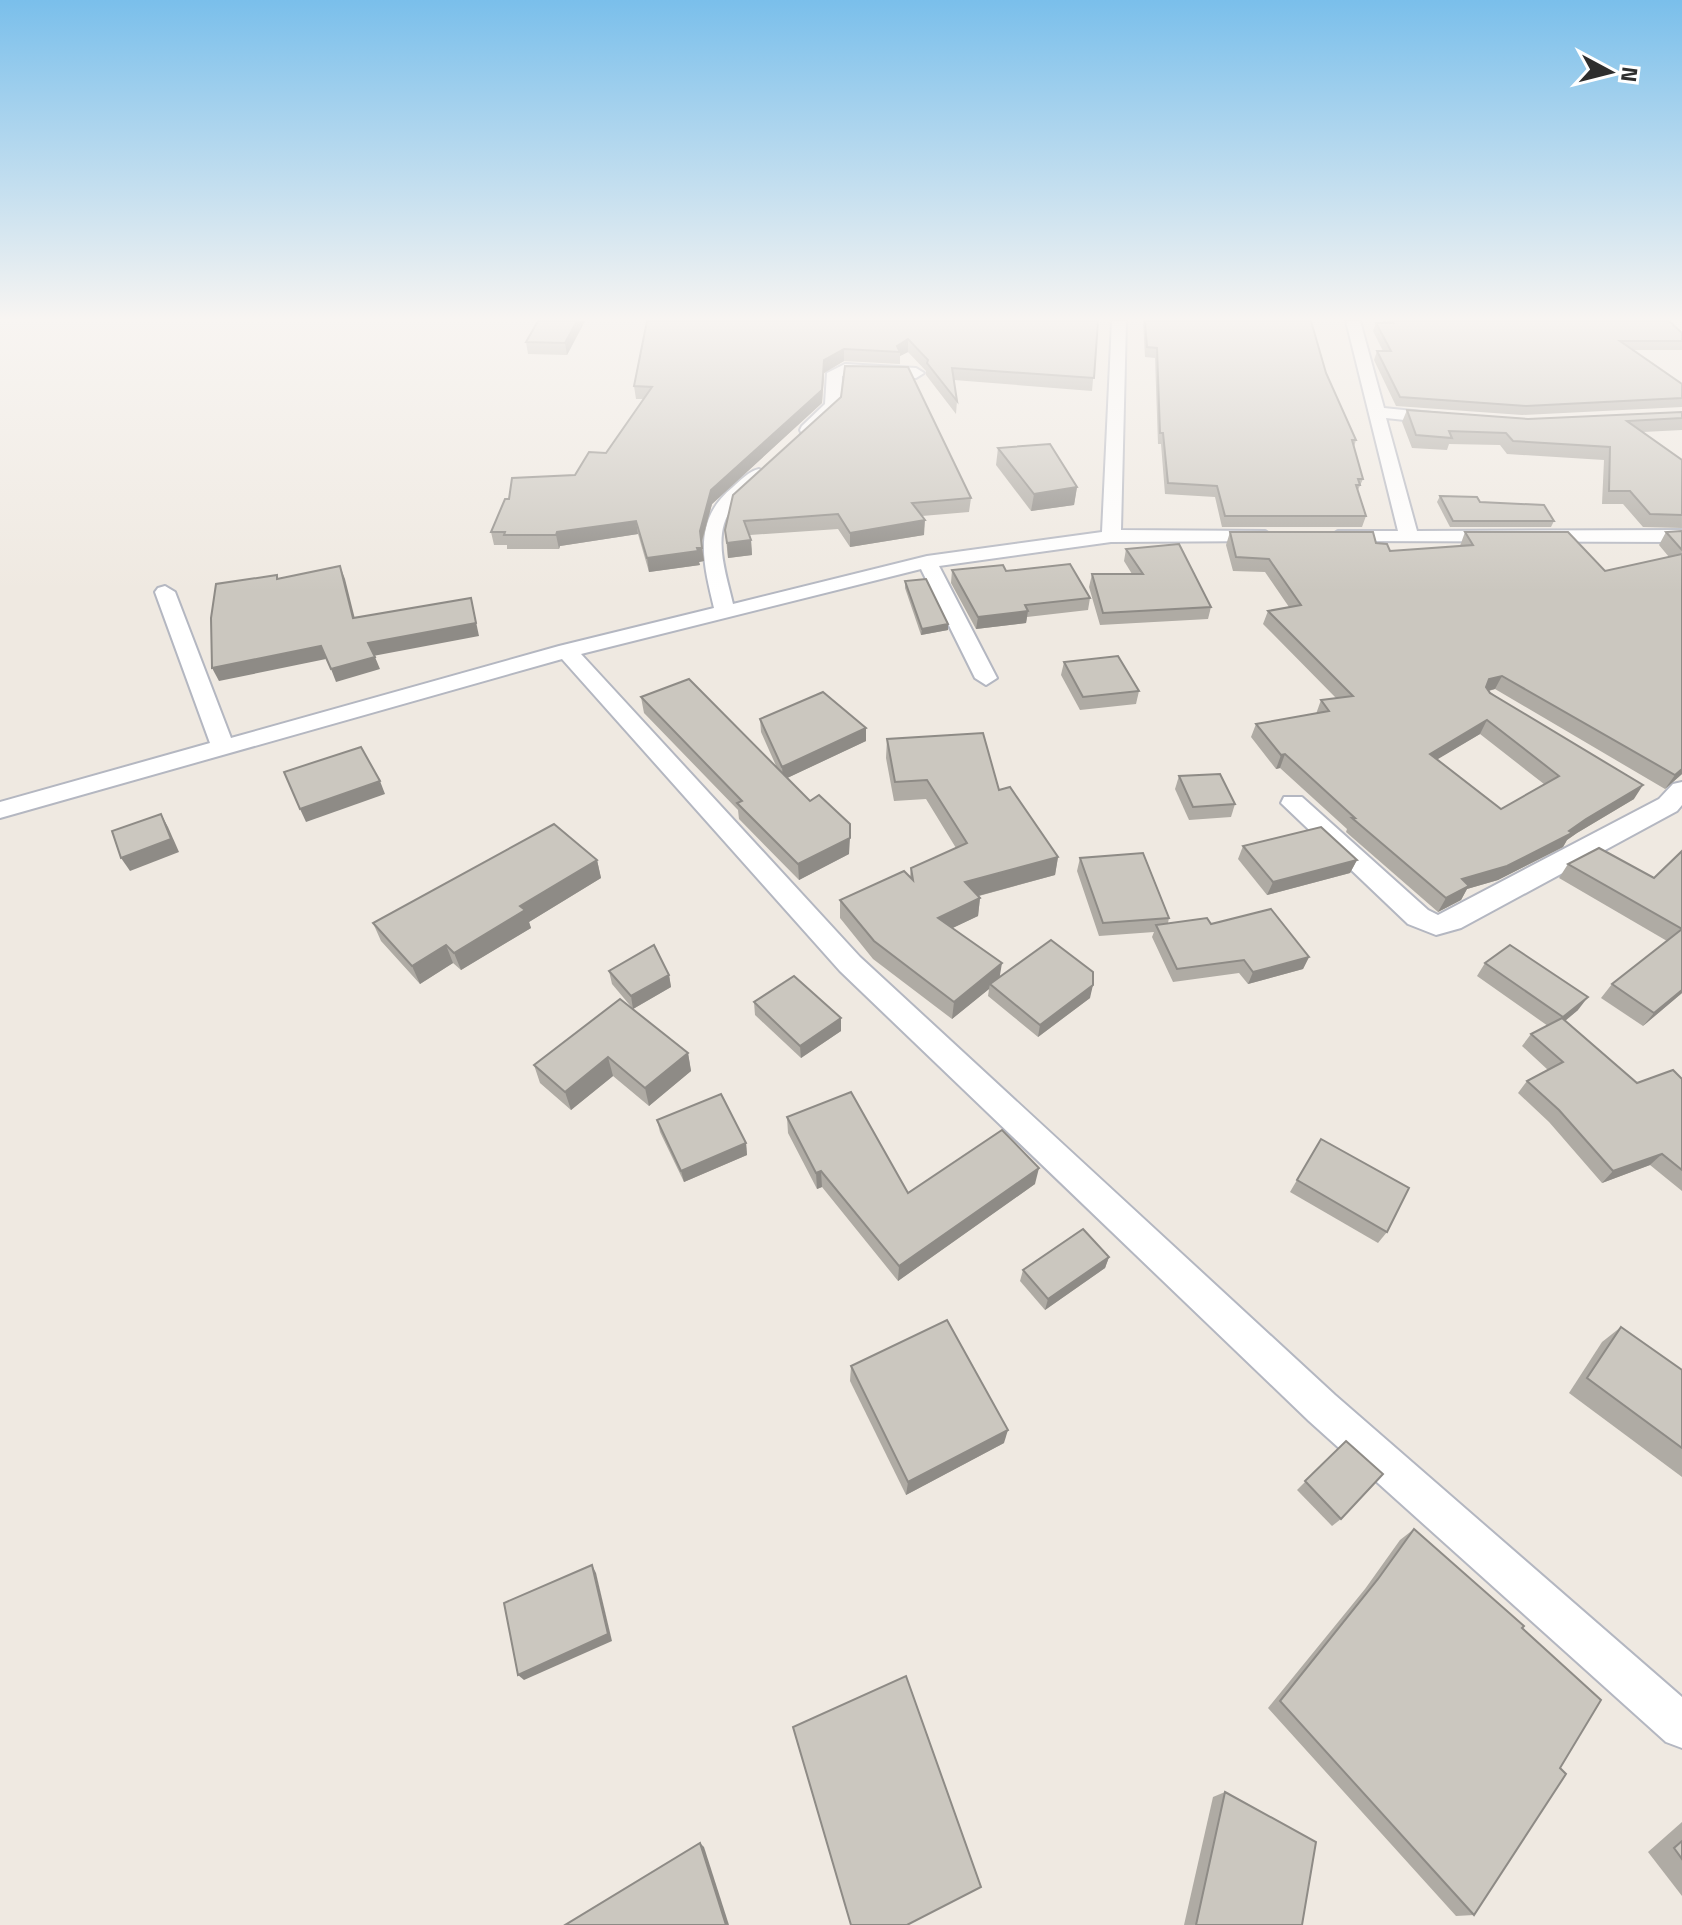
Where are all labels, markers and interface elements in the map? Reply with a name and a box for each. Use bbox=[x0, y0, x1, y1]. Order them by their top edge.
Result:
north arrow bbox=[1570, 32, 1650, 112]
text: N bbox=[1612, 65, 1648, 84]

